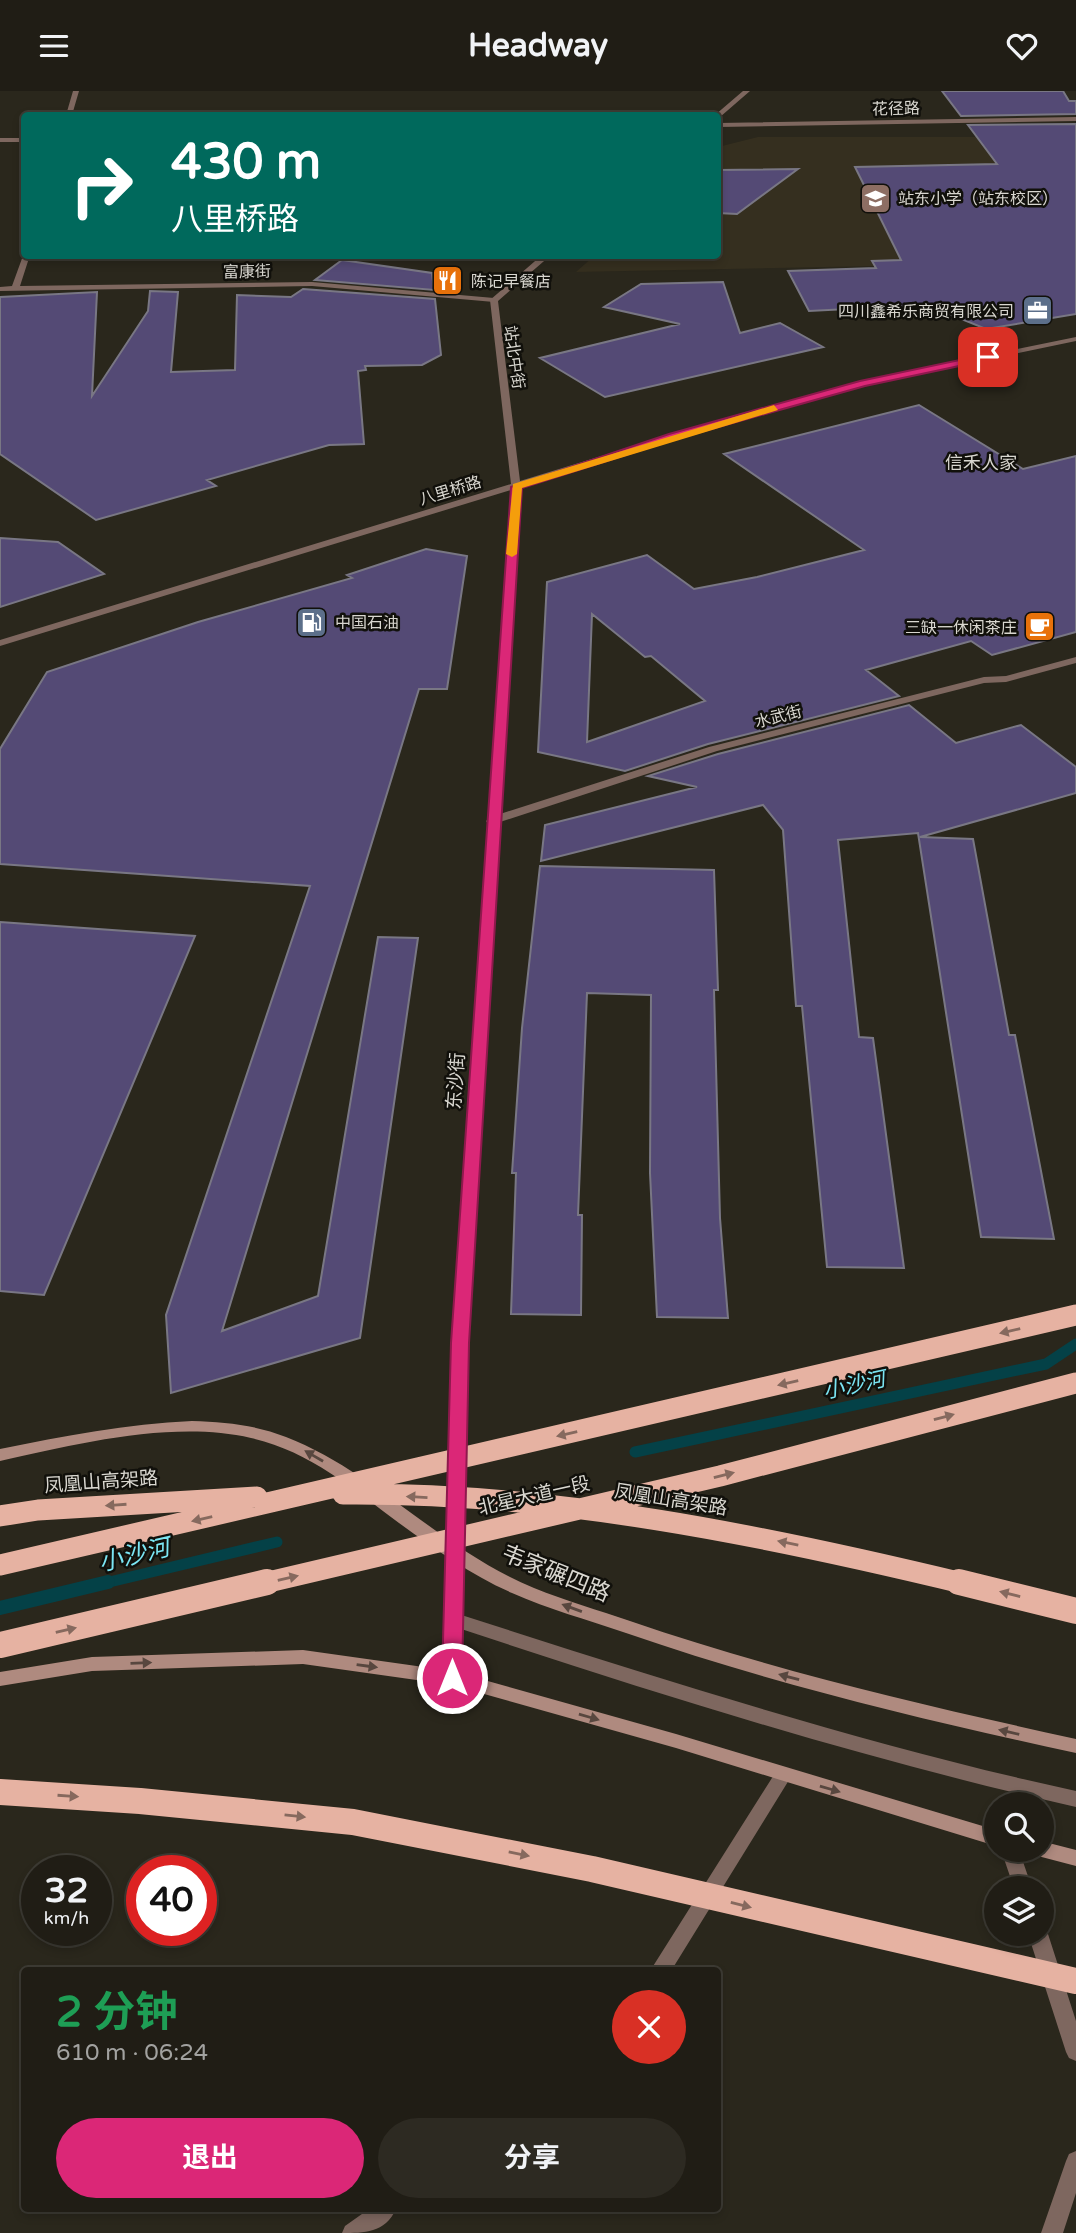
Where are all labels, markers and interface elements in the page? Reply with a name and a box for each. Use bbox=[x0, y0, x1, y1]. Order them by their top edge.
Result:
icon: menu bbox=[35, 27, 73, 65]
text: Headway bbox=[468, 27, 608, 65]
icon: heart bbox=[1003, 27, 1041, 65]
street label: 花径路 bbox=[872, 99, 920, 119]
text: 430 m bbox=[171, 133, 321, 192]
icon: right bbox=[56, 140, 147, 231]
school or university icon: 站东小学（站东校区） bbox=[858, 181, 892, 215]
place label: 站东小学（站东校区） bbox=[898, 189, 1058, 209]
text: 八里桥路 bbox=[171, 201, 299, 239]
street label: 富康街 bbox=[223, 262, 271, 282]
restaurant icon: 陈记早餐店 bbox=[431, 264, 465, 298]
place label: 陈记早餐店 bbox=[471, 272, 551, 292]
office icon: 四川鑫希乐商贸有限公司 bbox=[1020, 294, 1054, 328]
place label: 四川鑫希乐商贸有限公司 bbox=[838, 302, 1014, 322]
street label: 站北中街 bbox=[500, 324, 528, 390]
pin bbox=[958, 327, 1018, 387]
icon: arrive bbox=[969, 338, 1007, 376]
district label: 信禾人家 bbox=[945, 452, 1017, 474]
street label: 八里桥路 bbox=[417, 472, 484, 510]
fuel station icon: 中国石油 bbox=[295, 605, 329, 639]
cafe icon: 三缺一休闲茶庄 bbox=[1023, 610, 1057, 644]
place label: 中国石油 bbox=[335, 613, 399, 633]
place label: 三缺一休闲茶庄 bbox=[905, 618, 1017, 638]
street label: 水武街 bbox=[753, 701, 804, 732]
street label: 东沙街 bbox=[443, 1052, 469, 1110]
one-way arrow bbox=[998, 1325, 1020, 1336]
water label: 小沙河 bbox=[821, 1366, 891, 1404]
one-way arrow bbox=[777, 1378, 799, 1389]
one-way arrow bbox=[933, 1411, 955, 1422]
one-way arrow bbox=[556, 1429, 578, 1440]
one-way arrow bbox=[304, 1450, 323, 1462]
street label: 凤凰山高架路 bbox=[43, 1467, 159, 1497]
one-way arrow bbox=[713, 1469, 735, 1480]
street label: 北星大道一段 bbox=[476, 1472, 592, 1520]
street label: 凤凰山高架路 bbox=[613, 1480, 729, 1520]
one-way arrow bbox=[406, 1491, 428, 1502]
one-way arrow bbox=[105, 1499, 127, 1510]
one-way arrow bbox=[191, 1514, 213, 1525]
water label: 小沙河 bbox=[96, 1532, 176, 1578]
one-way arrow bbox=[777, 1537, 799, 1548]
street label: 韦家碾四路 bbox=[497, 1539, 614, 1608]
one-way arrow bbox=[277, 1572, 299, 1583]
one-way arrow bbox=[999, 1588, 1021, 1599]
one-way arrow bbox=[562, 1602, 583, 1613]
one-way arrow bbox=[56, 1624, 78, 1635]
position arrow bbox=[415, 1641, 489, 1715]
one-way arrow bbox=[130, 1657, 152, 1668]
one-way arrow bbox=[356, 1661, 378, 1672]
one-way arrow bbox=[778, 1671, 799, 1681]
one-way arrow bbox=[579, 1712, 600, 1722]
one-way arrow bbox=[998, 1726, 1020, 1737]
one-way arrow bbox=[820, 1785, 841, 1795]
one-way arrow bbox=[57, 1791, 79, 1802]
map controls bbox=[984, 1792, 1054, 1946]
button: search bbox=[984, 1792, 1054, 1862]
one-way arrow bbox=[284, 1811, 306, 1822]
one-way arrow bbox=[508, 1849, 530, 1860]
speed limit sign: 40 bbox=[126, 1855, 217, 1946]
text: 32 bbox=[45, 1870, 88, 1912]
button: layers bbox=[984, 1876, 1054, 1946]
one-way arrow bbox=[730, 1900, 752, 1911]
text: km/h bbox=[44, 1907, 89, 1929]
text: 2 分钟 bbox=[56, 1987, 177, 2038]
button: close bbox=[612, 1990, 686, 2064]
text: 610 m · 06:24 bbox=[56, 2039, 208, 2067]
button: 退出 bbox=[56, 2118, 364, 2198]
button: 分享 bbox=[378, 2118, 686, 2198]

